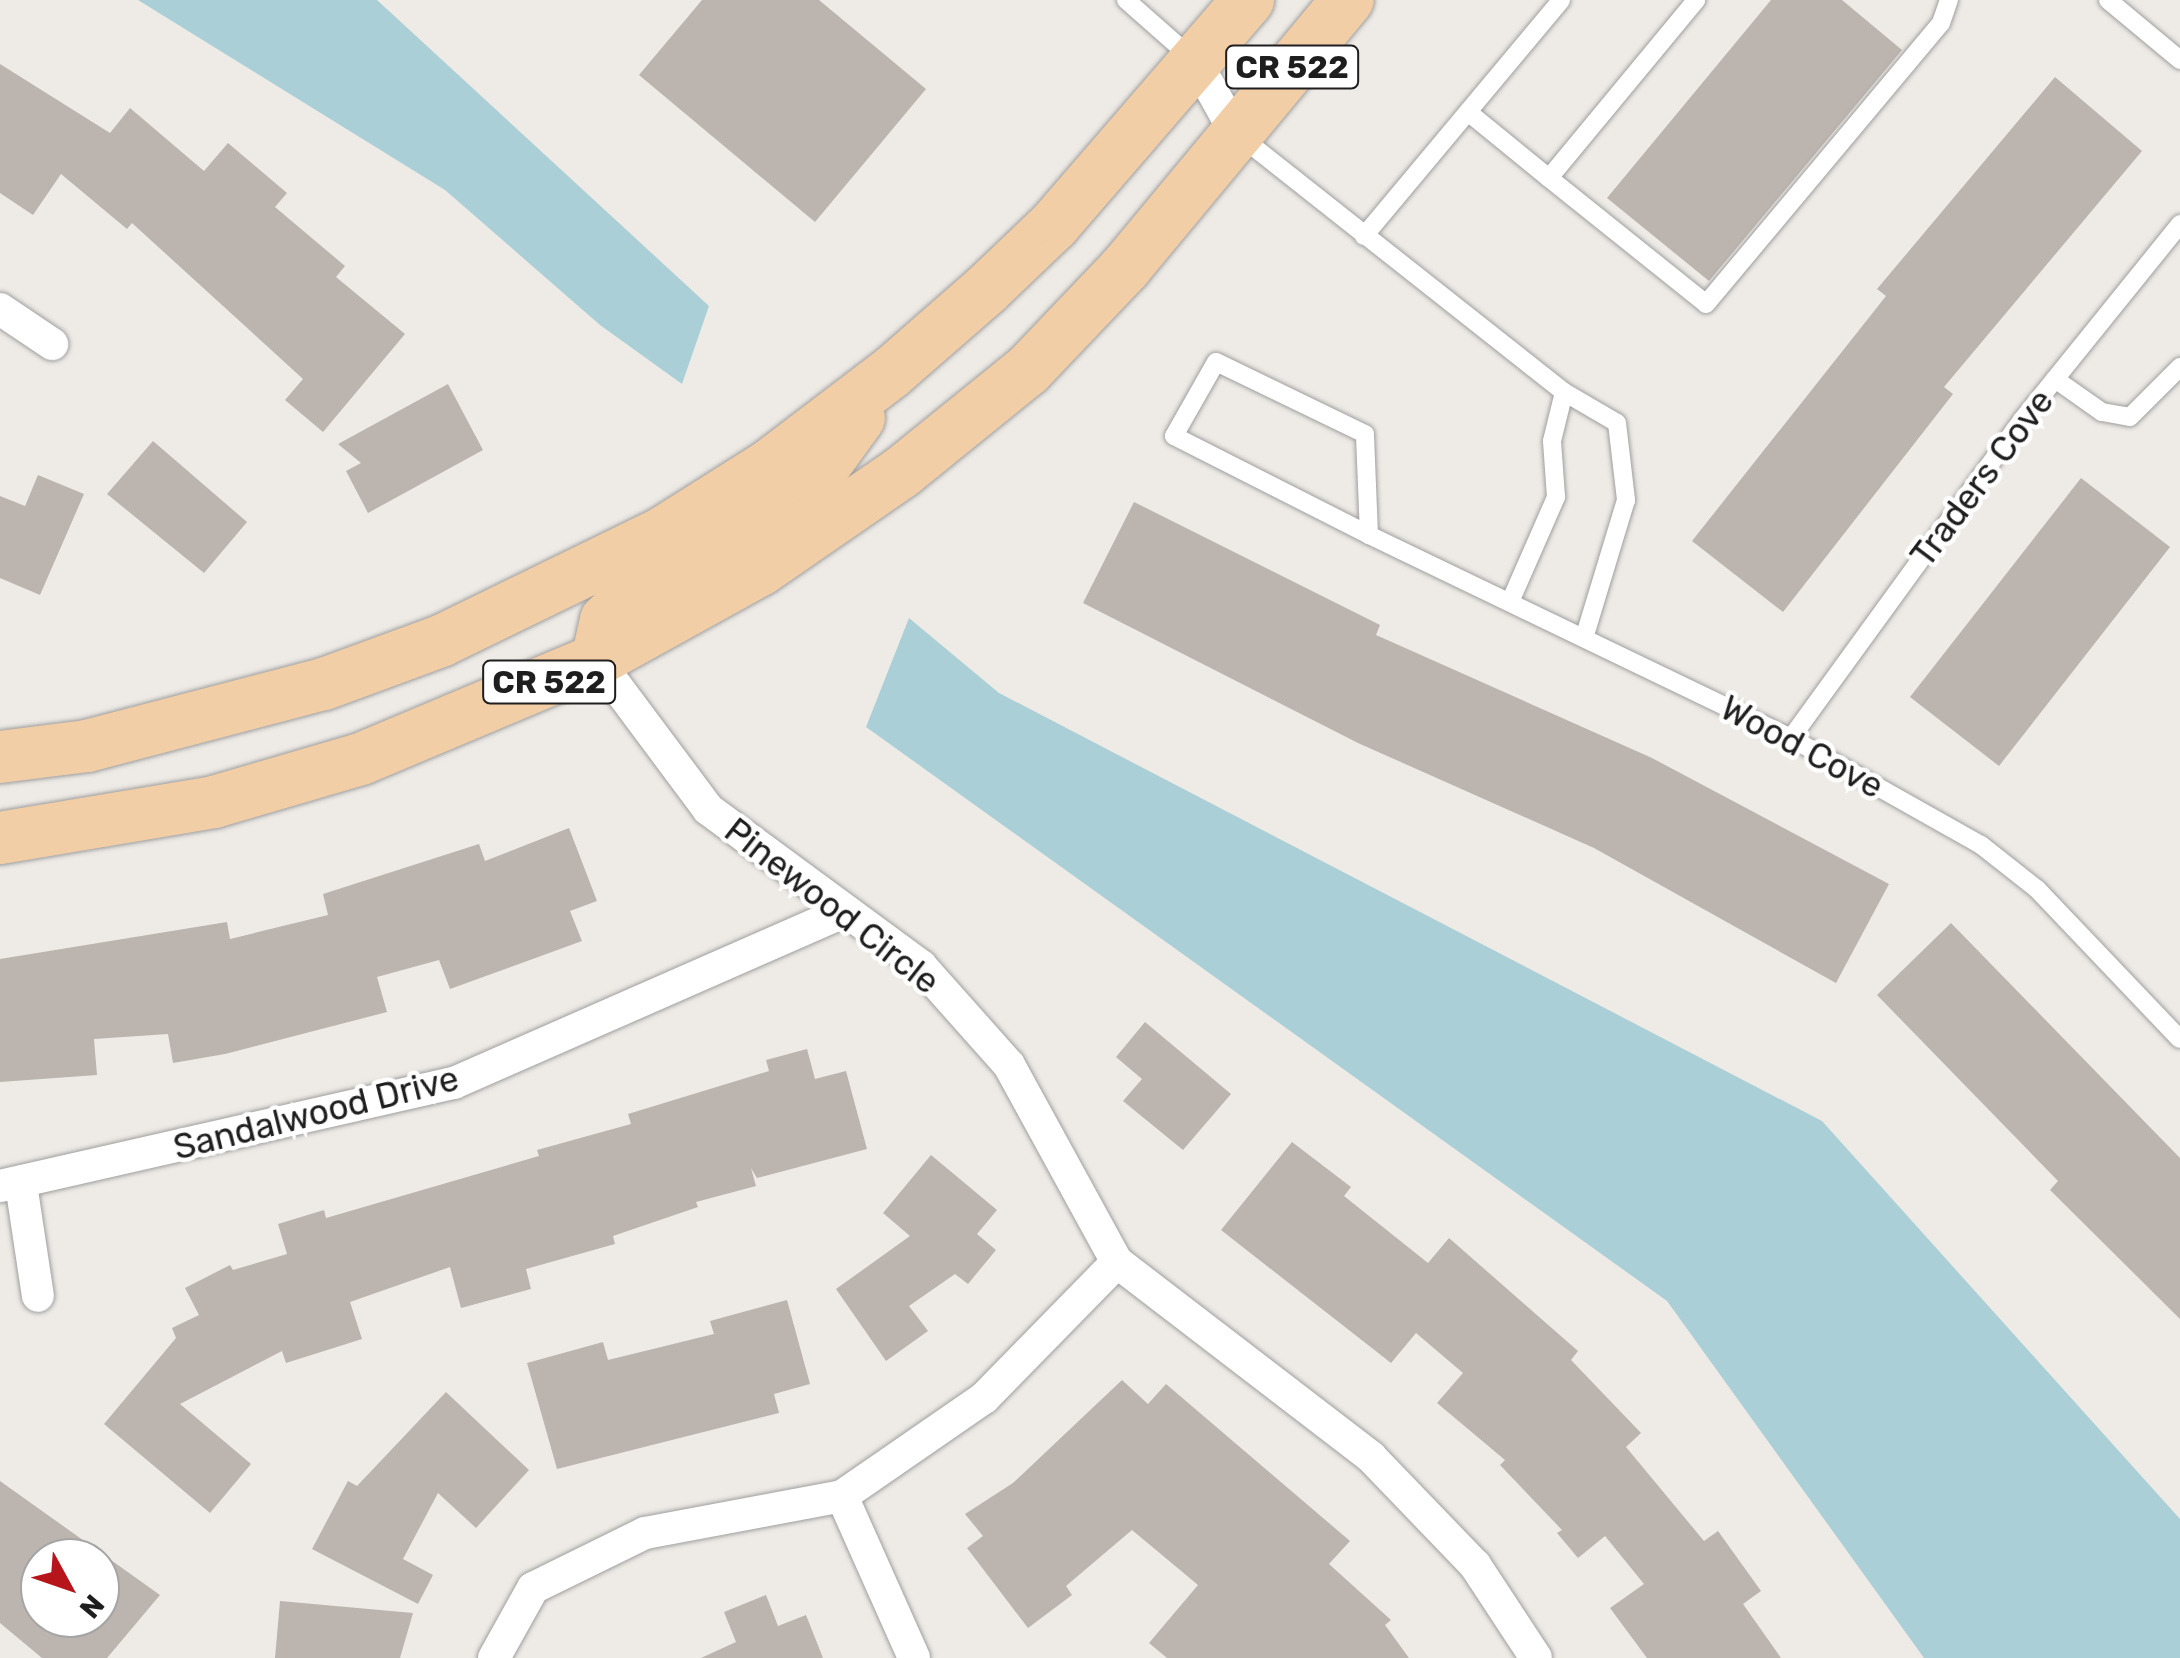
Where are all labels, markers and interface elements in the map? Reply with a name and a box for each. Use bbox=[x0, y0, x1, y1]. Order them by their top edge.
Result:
road number: CR 522 bbox=[1224, 40, 1360, 94]
street label: Traders Cove bbox=[1902, 381, 2062, 575]
road number: CR 522 bbox=[482, 655, 616, 709]
street label: Wood Cove bbox=[1714, 687, 1890, 807]
street label: Pinewood Circle bbox=[716, 809, 948, 1003]
street label: Sandalwood Drive bbox=[169, 1057, 463, 1169]
north arrow bbox=[20, 1538, 120, 1638]
text: N bbox=[73, 1588, 111, 1625]

